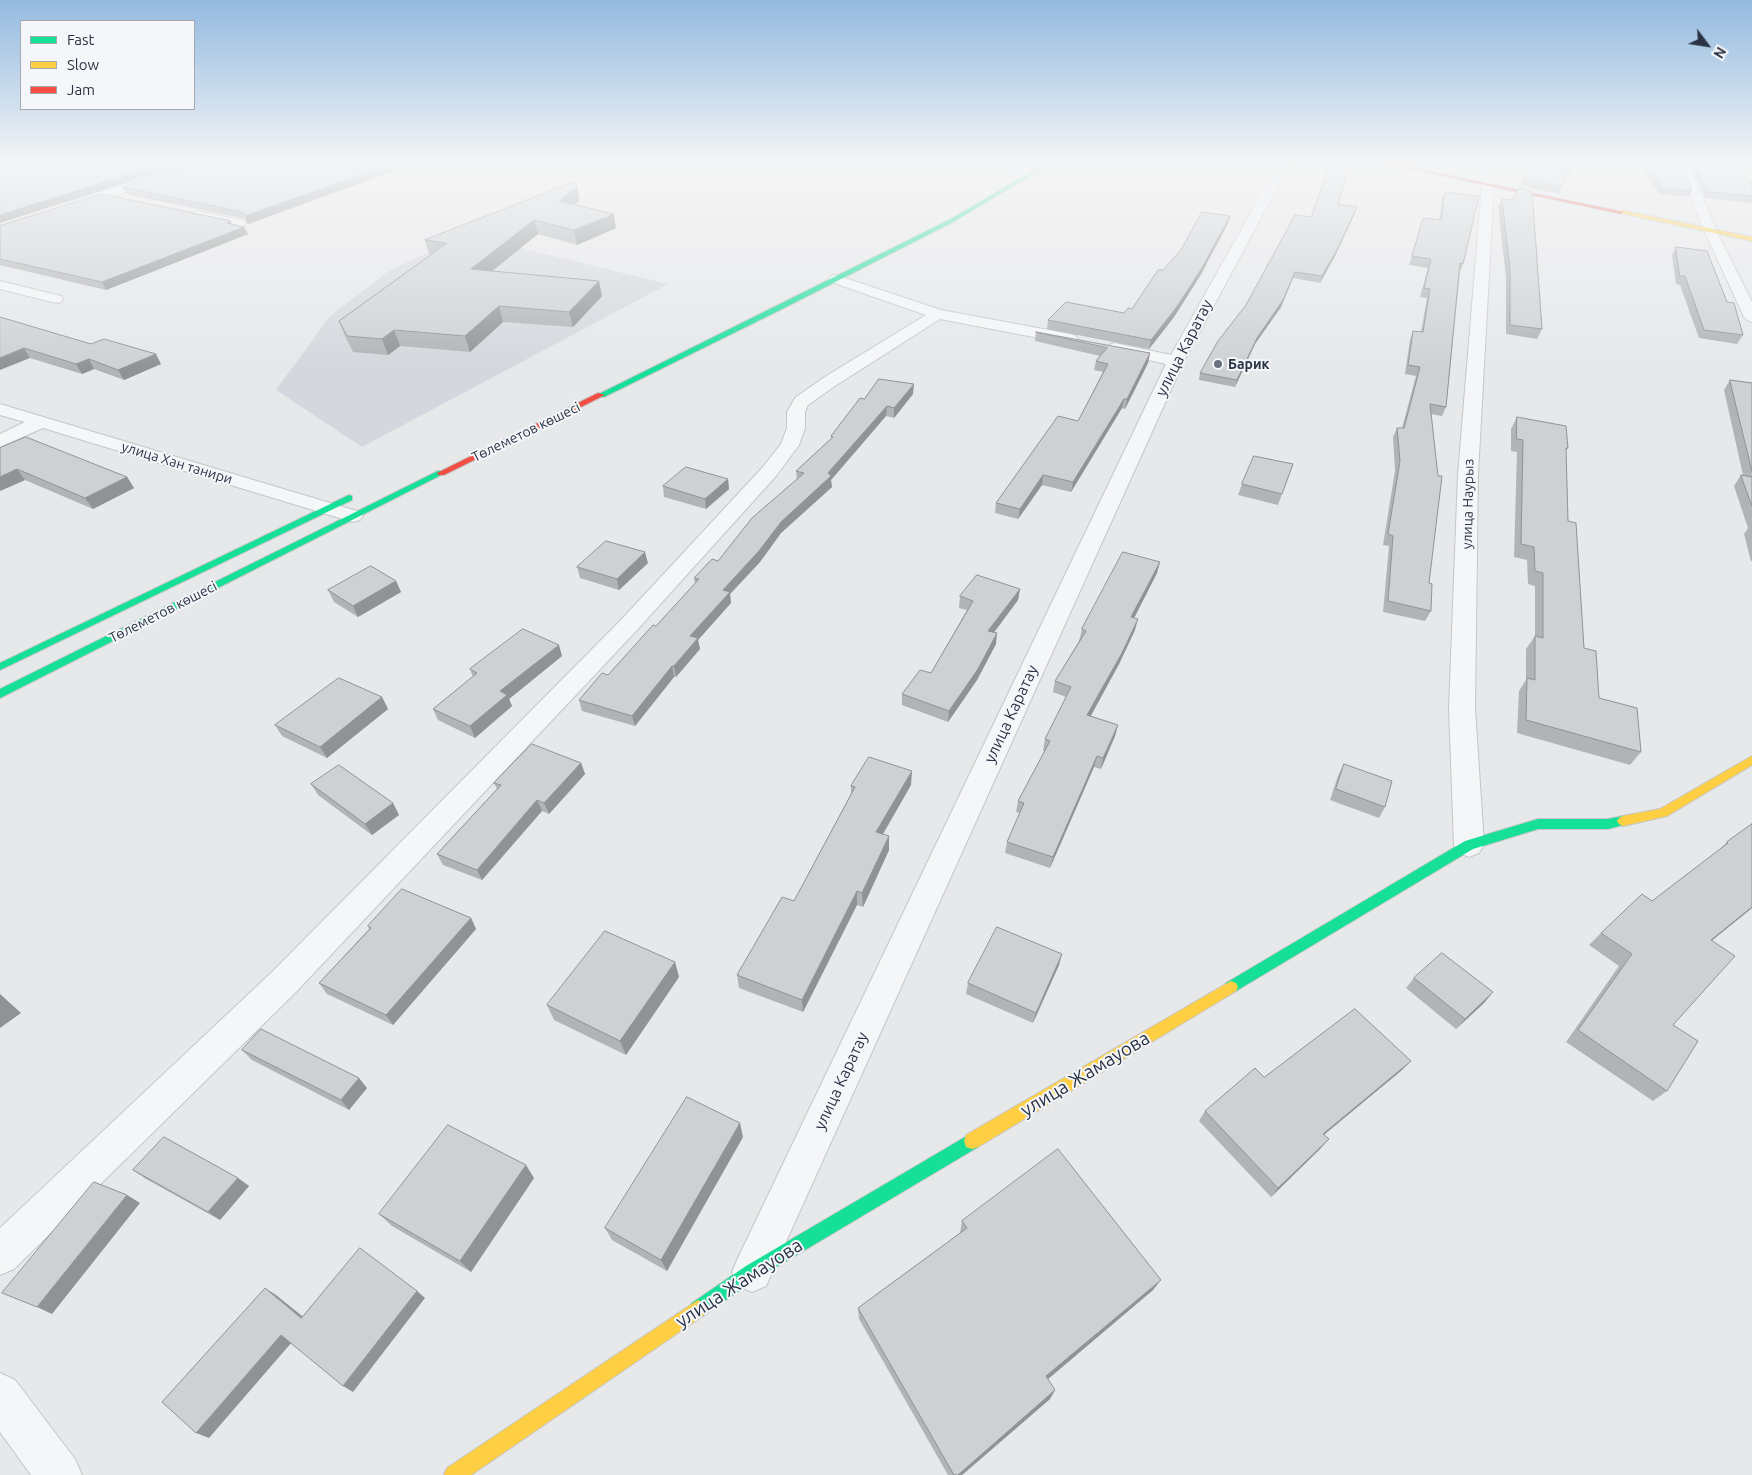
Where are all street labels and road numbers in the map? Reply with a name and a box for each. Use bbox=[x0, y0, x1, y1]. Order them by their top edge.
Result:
street label: улица Каратау bbox=[1151, 296, 1217, 400]
street label: Төлеметов көшесі bbox=[469, 398, 583, 466]
street label: улица Хан танири bbox=[120, 438, 234, 488]
street label: улица Наурыз bbox=[1459, 459, 1477, 549]
street label: Төлеметов көшесі bbox=[106, 578, 220, 646]
street label: улица Каратау bbox=[980, 662, 1042, 766]
street label: улица Жамауова bbox=[1016, 1026, 1154, 1122]
street label: улица Каратау bbox=[810, 1029, 872, 1133]
street label: улица Жамауова bbox=[671, 1234, 807, 1332]

